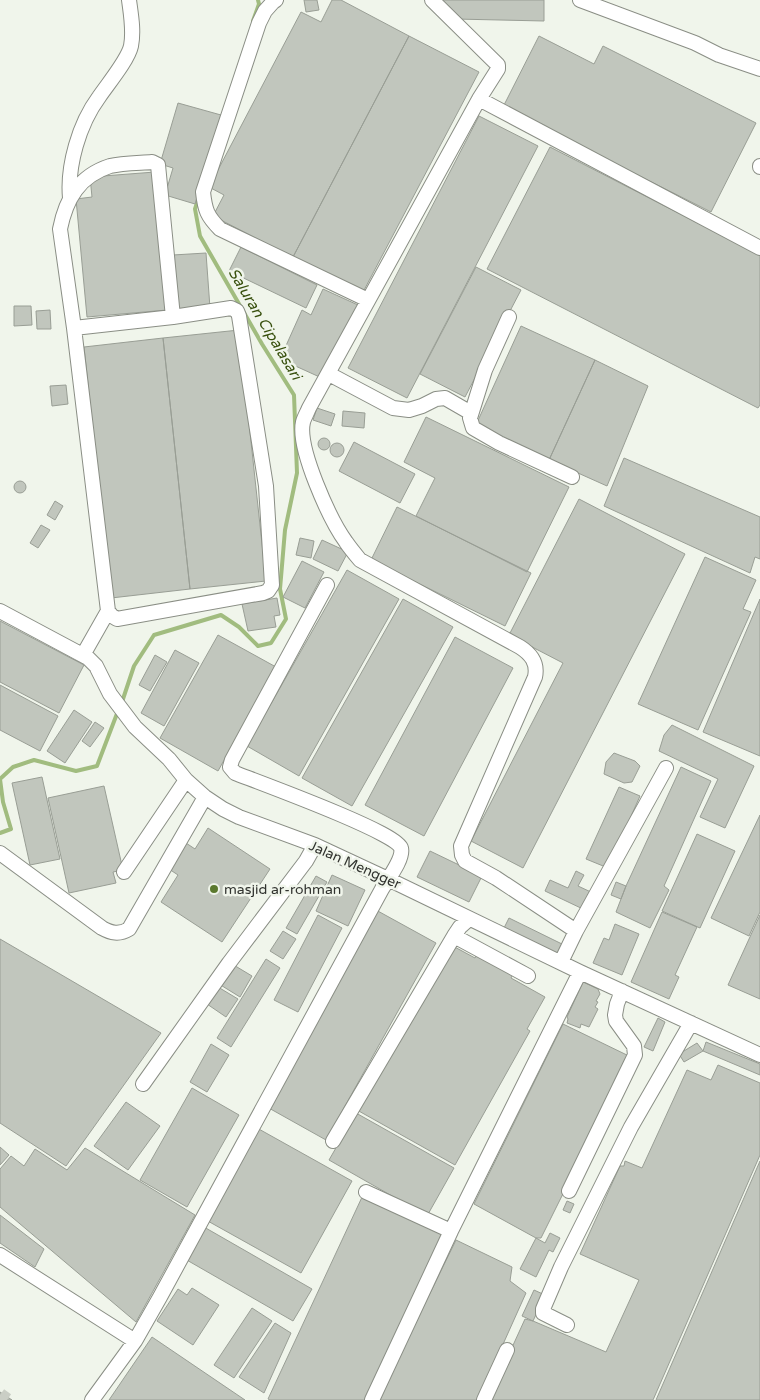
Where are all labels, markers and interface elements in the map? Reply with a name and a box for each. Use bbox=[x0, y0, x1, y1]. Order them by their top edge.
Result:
water label: Saluran Cipalasari bbox=[225, 265, 307, 385]
street label: Jalan Mengger bbox=[306, 837, 404, 893]
place label: masjid ar-rohman bbox=[224, 881, 341, 898]
marker: masjid ar-rohman bbox=[208, 883, 220, 895]

